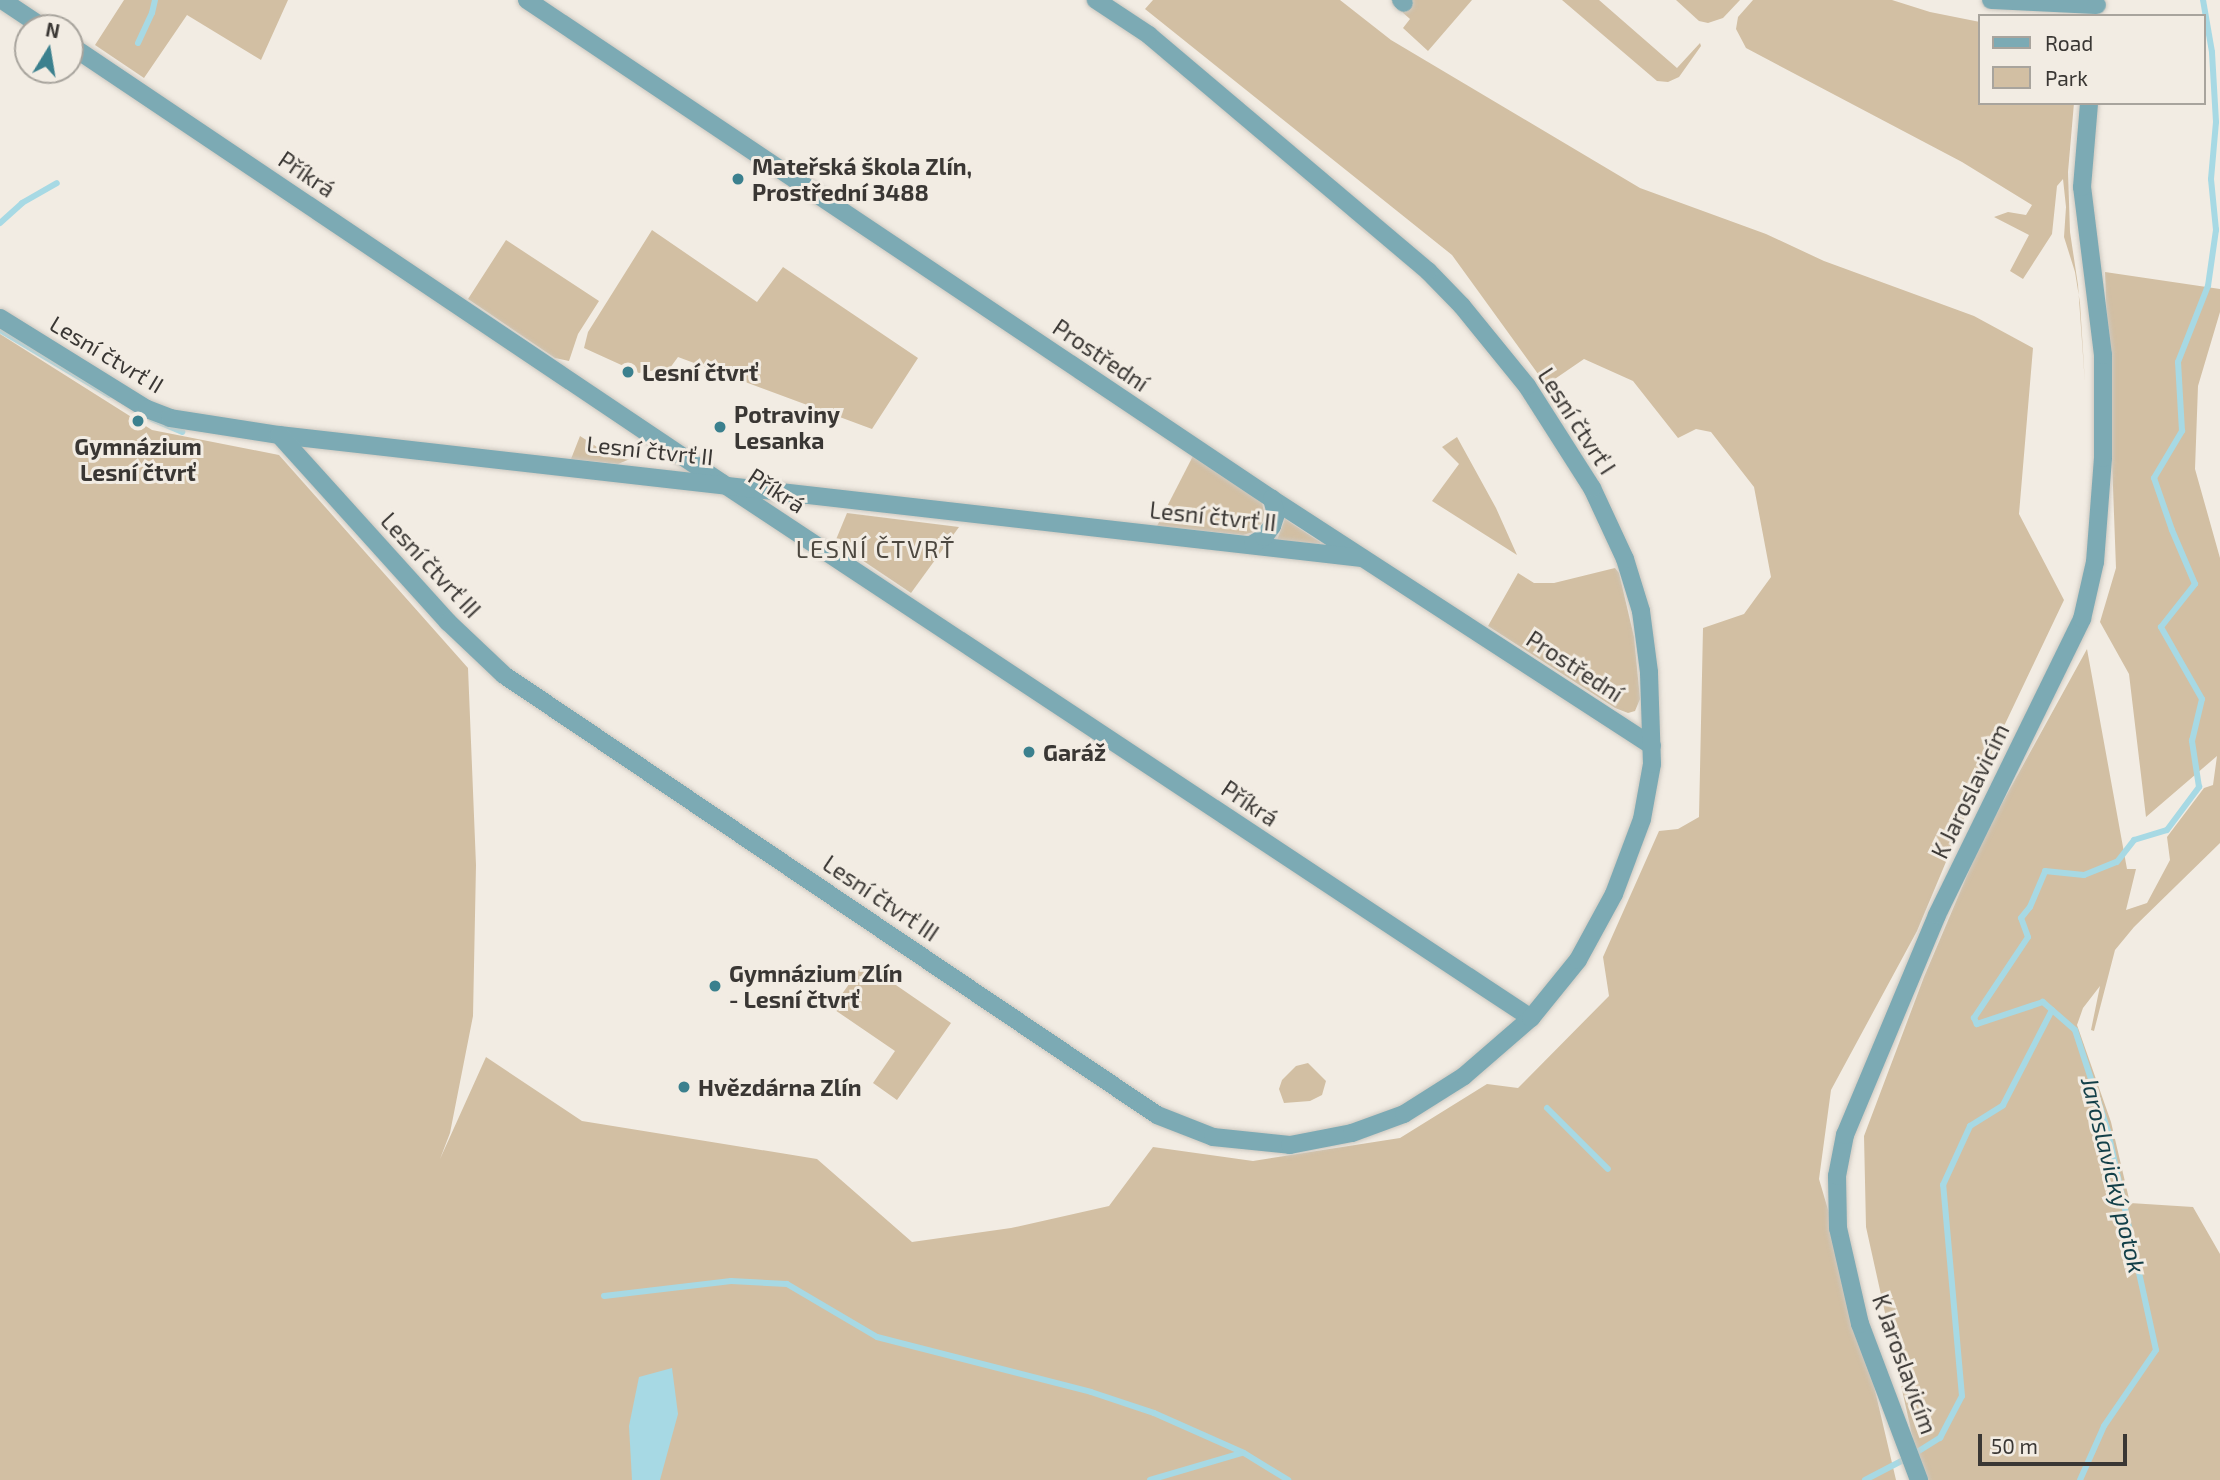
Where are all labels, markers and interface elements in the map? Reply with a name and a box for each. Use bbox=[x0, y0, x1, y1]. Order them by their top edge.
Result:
north arrow bbox=[14, 14, 84, 84]
legend bbox=[1979, 14, 2206, 105]
text: N bbox=[44, 17, 62, 42]
text: Road bbox=[2045, 30, 2093, 55]
text: Park bbox=[2045, 65, 2088, 90]
street label: Příkrá bbox=[274, 145, 340, 203]
place label: Mateřská škola Zlín, Prostřední 3488 bbox=[752, 152, 972, 206]
marker: Mateřská škola Zlín, Prostřední 3488 bbox=[730, 171, 746, 187]
street label: Lesní čtvrť II bbox=[45, 309, 169, 399]
street label: Prostřední bbox=[1048, 313, 1154, 397]
place label: Lesní čtvrť bbox=[642, 358, 758, 386]
street label: Lesní čtvrť I bbox=[1532, 363, 1622, 479]
marker: Lesní čtvrť bbox=[620, 364, 636, 380]
place label: Potraviny Lesanka bbox=[734, 400, 840, 454]
marker: Gymnázium Lesní čtvrť bbox=[130, 413, 146, 429]
marker: Potraviny Lesanka bbox=[712, 419, 728, 435]
street label: Lesní čtvrť II bbox=[585, 430, 715, 470]
place label: Gymnázium Lesní čtvrť bbox=[74, 432, 202, 486]
street label: Příkrá bbox=[743, 462, 811, 518]
street label: Lesní čtvrť II bbox=[1148, 496, 1278, 536]
street label: Lesní čtvrť III bbox=[375, 507, 487, 623]
district label: LESNÍ ČTVRŤ bbox=[797, 535, 955, 563]
street label: Prostřední bbox=[1522, 625, 1628, 707]
street label: K Jaroslavicím bbox=[1925, 719, 2015, 863]
place label: Garáž bbox=[1043, 738, 1106, 766]
marker: Garáž bbox=[1021, 744, 1037, 760]
street label: Příkrá bbox=[1217, 774, 1283, 832]
street label: Lesní čtvrť III bbox=[818, 849, 944, 947]
place label: Gymnázium Zlín - Lesní čtvrť bbox=[729, 959, 903, 1013]
marker: Gymnázium Zlín - Lesní čtvrť bbox=[707, 978, 723, 994]
place label: Hvězdárna Zlín bbox=[698, 1073, 862, 1101]
water label: Jaroslavický potok bbox=[2076, 1074, 2152, 1276]
marker: Hvězdárna Zlín bbox=[676, 1079, 692, 1095]
street label: K Jaroslavicím bbox=[1867, 1290, 1943, 1438]
scale bar bbox=[1982, 1420, 2131, 1464]
text: 50 m bbox=[1991, 1433, 2038, 1458]

